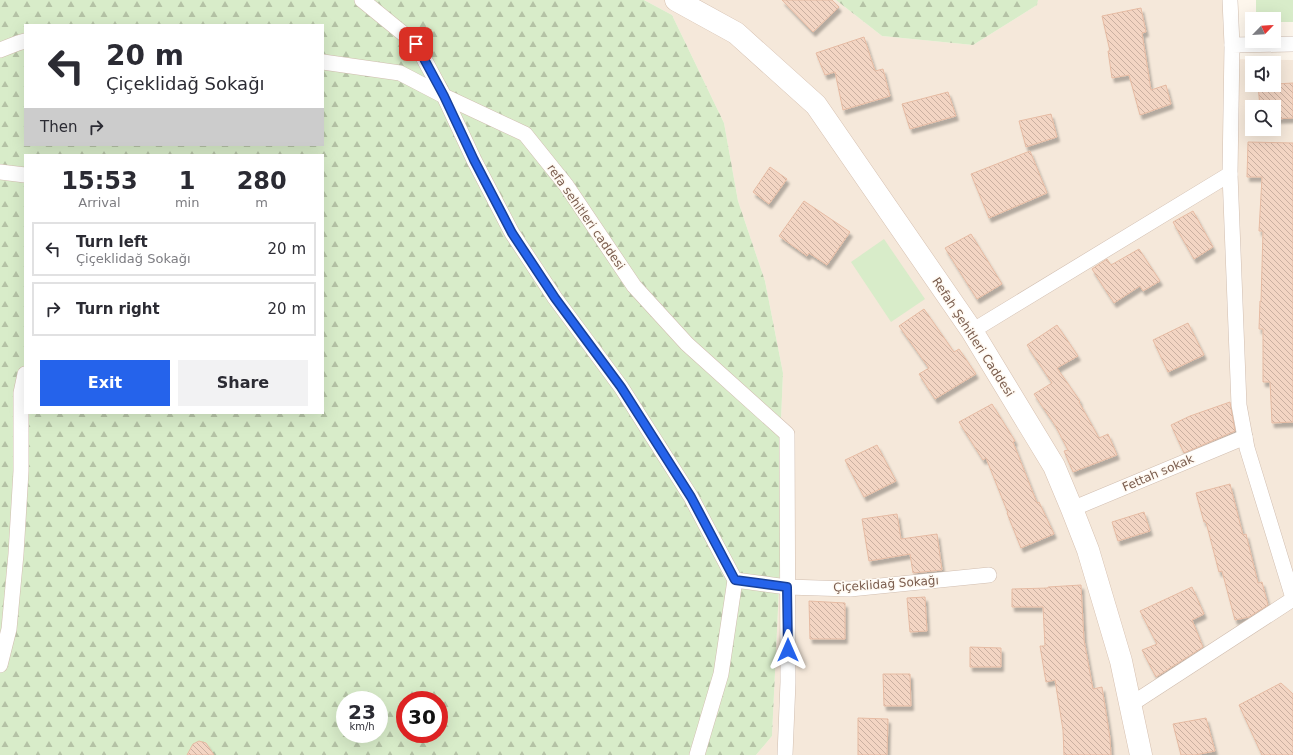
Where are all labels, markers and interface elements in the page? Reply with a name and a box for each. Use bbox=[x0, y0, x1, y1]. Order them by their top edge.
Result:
north arrow bbox=[1245, 12, 1281, 48]
map controls bbox=[1245, 12, 1281, 136]
pin bbox=[399, 27, 433, 61]
icon: arrive bbox=[405, 33, 427, 55]
text: 20 m bbox=[106, 39, 184, 72]
icon: left bbox=[40, 40, 92, 92]
button: sound bbox=[1245, 56, 1281, 92]
text: Çiçeklidağ Sokağı bbox=[106, 73, 265, 94]
button: search bbox=[1245, 100, 1281, 136]
icon: right bbox=[85, 116, 107, 138]
text: Then bbox=[40, 118, 77, 136]
street label: refa sehitleri caddesi bbox=[544, 162, 628, 272]
text: 15:53 bbox=[61, 167, 138, 195]
text: 1 bbox=[179, 167, 195, 195]
text: 280 bbox=[237, 167, 287, 195]
text: Arrival bbox=[78, 195, 121, 210]
text: min bbox=[175, 195, 199, 210]
text: m bbox=[255, 195, 268, 210]
text: Turn left bbox=[76, 233, 148, 251]
icon: left bbox=[42, 238, 64, 260]
text: 20 m bbox=[268, 240, 306, 258]
text: Çiçeklidağ Sokağı bbox=[76, 251, 191, 266]
street label: Refah Şehitleri Caddesi bbox=[929, 275, 1017, 399]
icon: right bbox=[42, 298, 64, 320]
text: Turn right bbox=[76, 300, 160, 318]
text: 20 m bbox=[268, 300, 306, 318]
button: Exit bbox=[40, 360, 170, 406]
button: Share bbox=[178, 360, 308, 406]
street label: Fettah sokak bbox=[1120, 452, 1196, 494]
street label: Çiçeklidağ Sokağı bbox=[833, 573, 939, 595]
position arrow bbox=[767, 629, 809, 671]
speed limit sign: 30 bbox=[396, 691, 448, 743]
text: 23 bbox=[348, 700, 376, 724]
text: km/h bbox=[349, 721, 375, 732]

